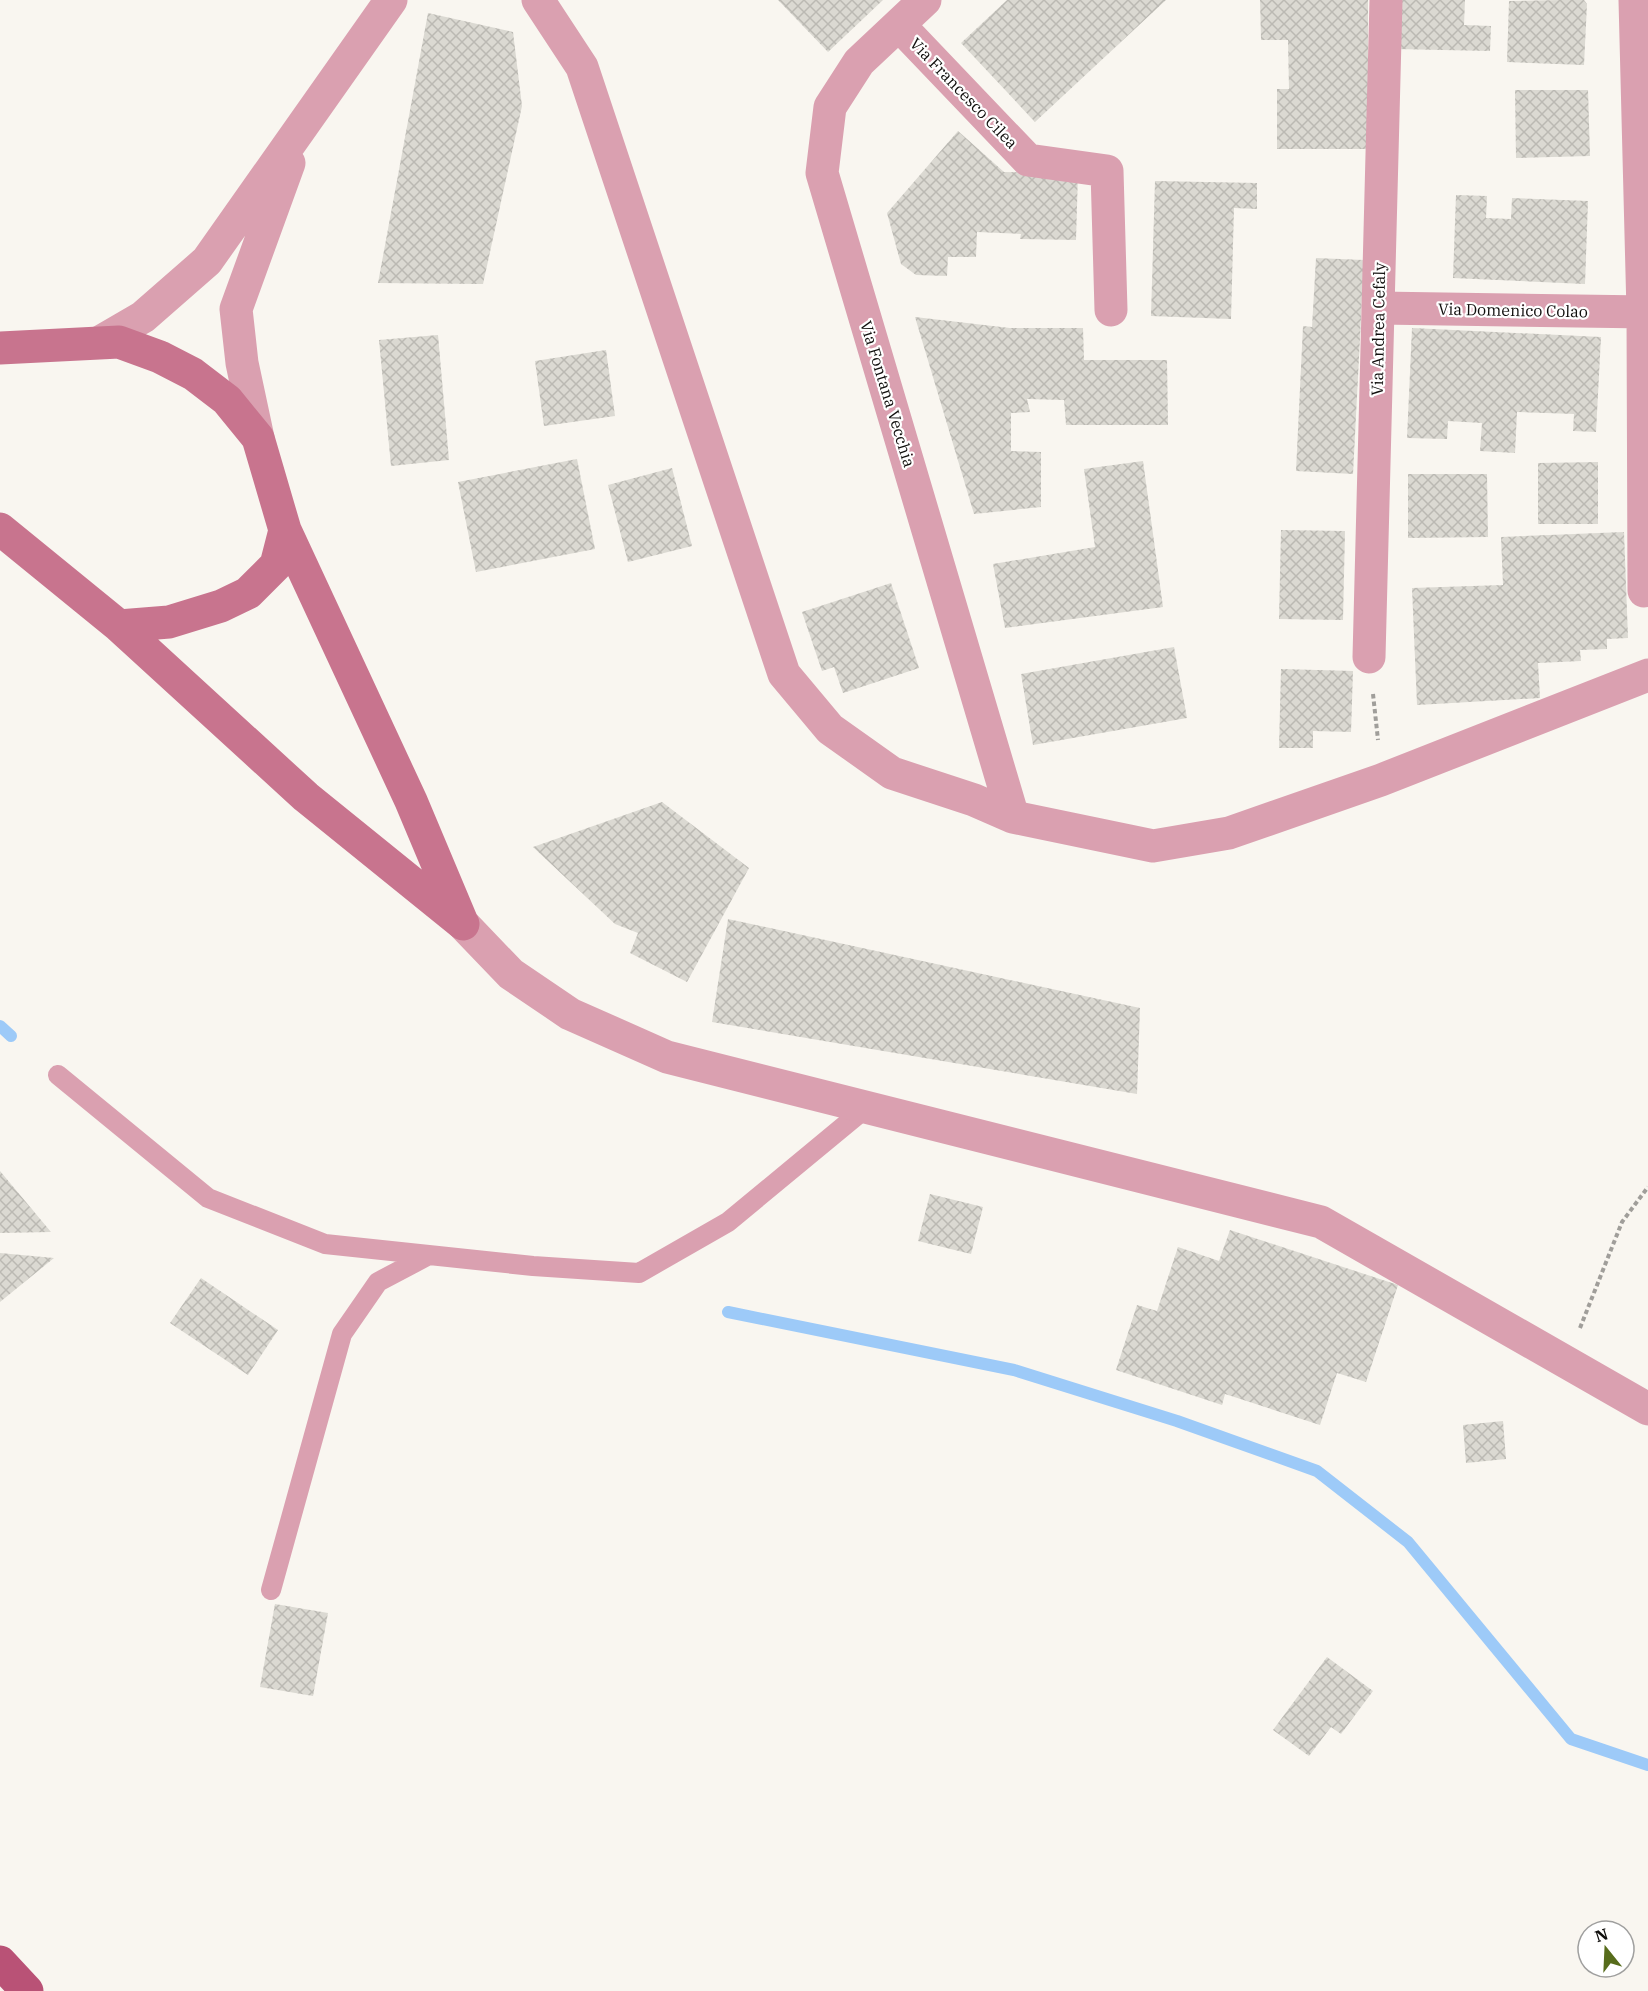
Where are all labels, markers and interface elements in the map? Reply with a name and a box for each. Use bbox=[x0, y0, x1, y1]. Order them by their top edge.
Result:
street label: Via Francesco Cilea bbox=[906, 33, 1022, 153]
street label: Via Andrea Cefaly bbox=[1367, 262, 1389, 396]
street label: Via Domenico Colao bbox=[1438, 299, 1588, 321]
street label: Via Fontana Vecchia bbox=[856, 318, 920, 470]
north arrow bbox=[1576, 1919, 1636, 1979]
text: N bbox=[1592, 1923, 1610, 1946]

